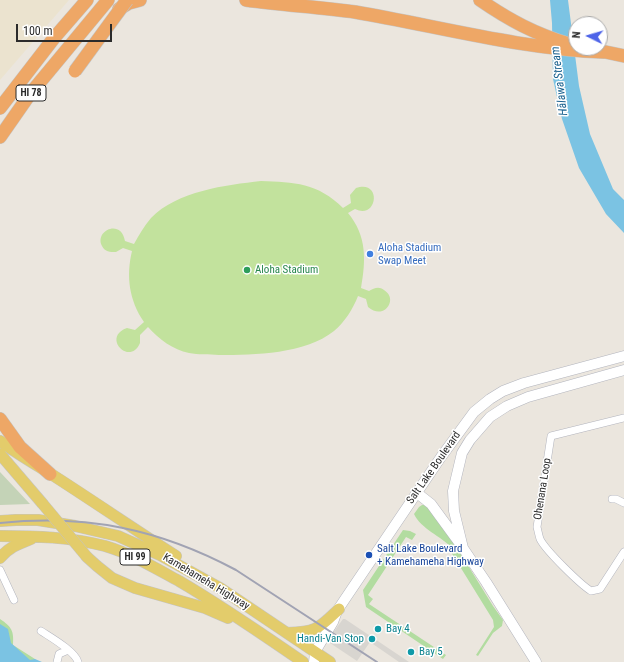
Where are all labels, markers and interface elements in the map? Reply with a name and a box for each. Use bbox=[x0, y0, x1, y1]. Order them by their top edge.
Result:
scale bar bbox=[18, 16, 114, 42]
north arrow bbox=[568, 16, 608, 56]
text: 100 m bbox=[23, 24, 53, 38]
text: N bbox=[570, 31, 583, 39]
water label: Hālawa Stream bbox=[549, 46, 571, 116]
road number: HI 78 bbox=[16, 85, 46, 101]
place label: Aloha Stadium Swap Meet bbox=[378, 241, 441, 267]
marker: Aloha Stadium Swap Meet bbox=[365, 249, 375, 259]
place label: Aloha Stadium bbox=[255, 263, 318, 277]
marker: Aloha Stadium bbox=[242, 265, 252, 275]
street label: Salt Lake Boulevard bbox=[404, 429, 464, 507]
street label: Ohenana Loop bbox=[532, 457, 554, 521]
place label: Salt Lake Boulevard + Kamehameha Highway bbox=[377, 542, 484, 568]
road number: HI 99 bbox=[120, 549, 150, 565]
marker: Salt Lake Boulevard + Kamehameha Highway bbox=[364, 550, 374, 560]
street label: Kamehameha Highway bbox=[160, 551, 252, 613]
place label: Bay 4 bbox=[386, 622, 410, 636]
marker: Bay 4 bbox=[373, 624, 383, 634]
place label: Handi-Van Stop bbox=[297, 632, 364, 646]
marker: Handi-Van Stop bbox=[367, 634, 377, 644]
place label: Bay 5 bbox=[419, 645, 443, 659]
marker: Bay 5 bbox=[406, 647, 416, 657]

